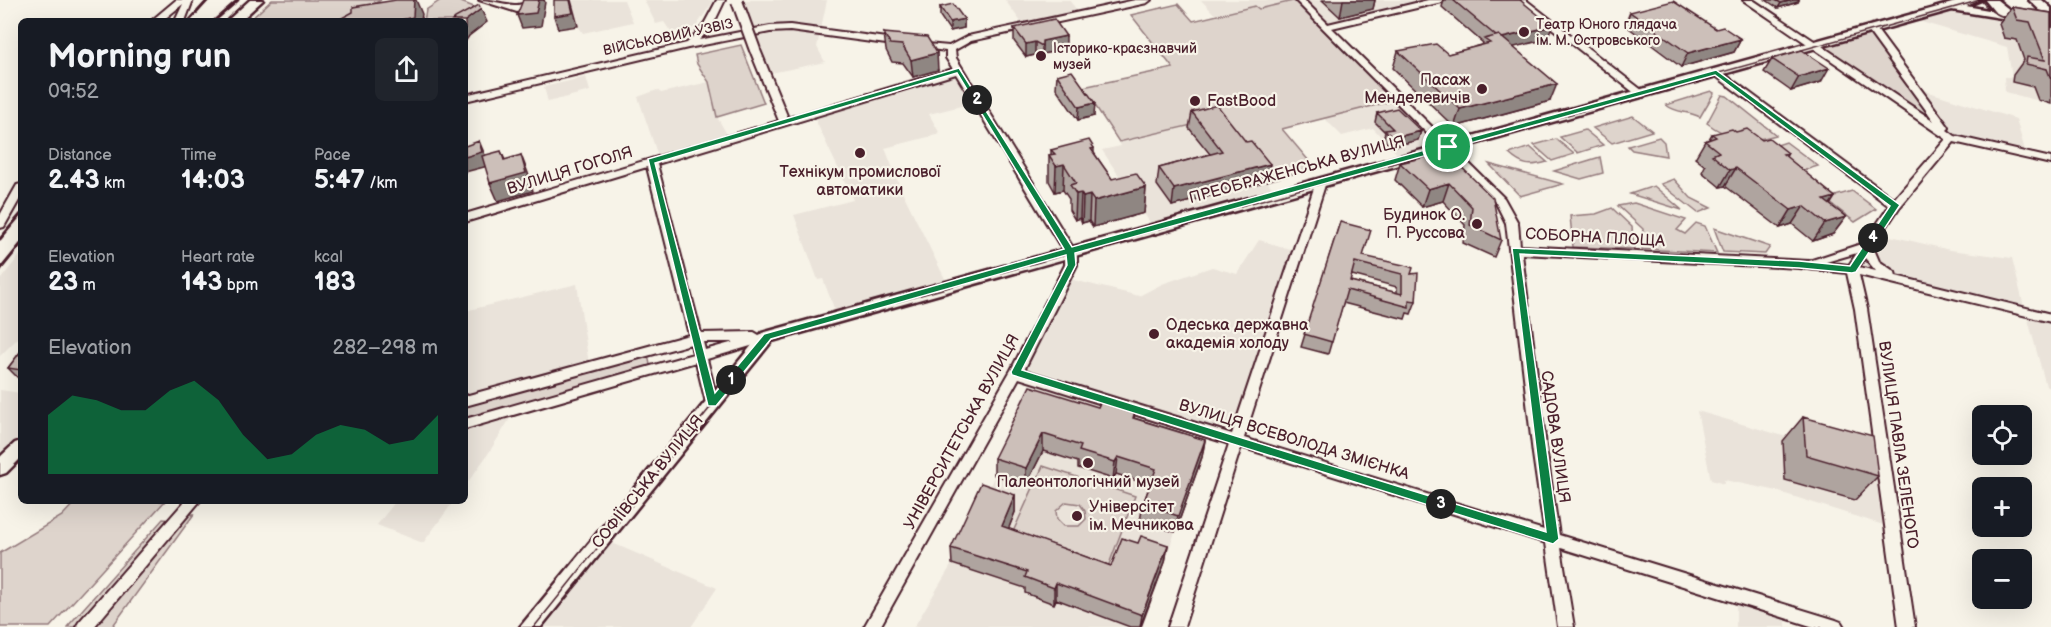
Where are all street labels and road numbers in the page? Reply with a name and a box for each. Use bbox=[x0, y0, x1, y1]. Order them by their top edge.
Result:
street label: ВІЙСЬКОВИЙ УЗВІЗ bbox=[601, 15, 735, 59]
street label: ПРЕОБРАЖЕНСЬКА ВУЛИЦЯ bbox=[1187, 132, 1407, 208]
street label: ВУЛИЦЯ ГОГОЛЯ bbox=[505, 143, 635, 199]
street label: СОБОРНА ПЛОЩА bbox=[1525, 225, 1666, 251]
street label: УНІВЕРСИТЕТСЬКА ВУЛИЦЯ bbox=[900, 331, 1024, 533]
street label: ВУЛИЦЯ ПАВЛА ЗЕЛЕНОГО bbox=[1874, 340, 1922, 551]
street label: САДОВА ВУЛИЦЯ bbox=[1536, 370, 1574, 504]
street label: ВУЛИЦЯ ВСЕВОЛОДА ЗМІЄНКА bbox=[1177, 396, 1412, 484]
street label: СОФІЇВСЬКА ВУЛИЦЯ bbox=[587, 410, 708, 552]

